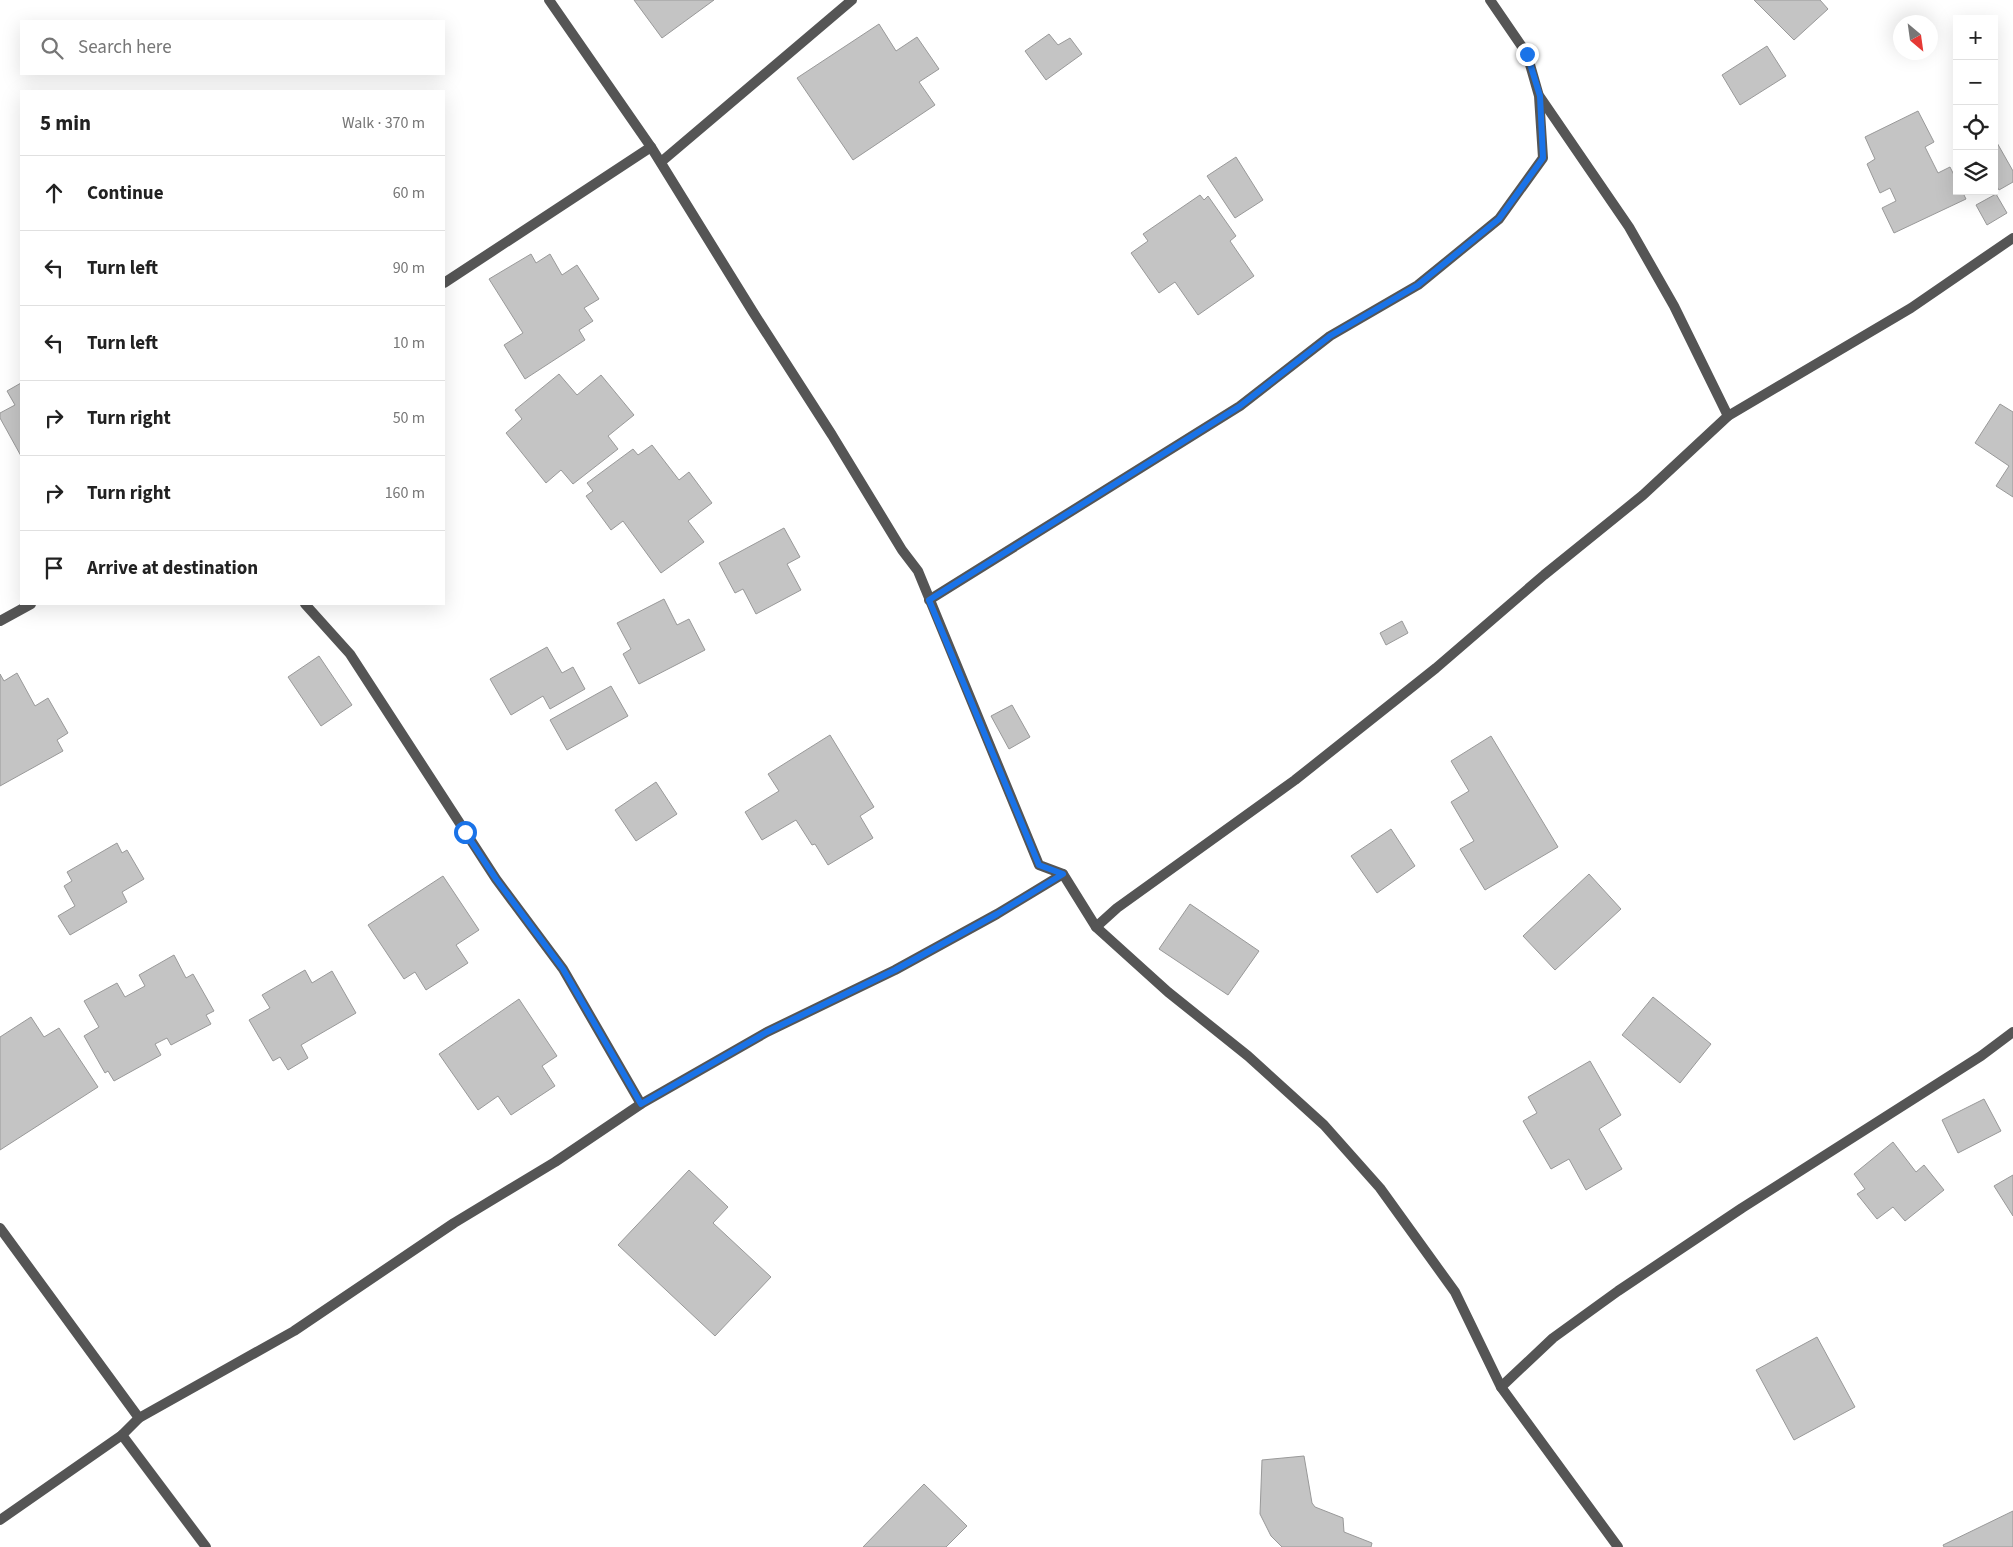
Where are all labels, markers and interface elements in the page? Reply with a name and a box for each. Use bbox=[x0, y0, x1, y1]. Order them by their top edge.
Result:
north arrow bbox=[1893, 15, 1938, 60]
map controls bbox=[1953, 15, 1998, 195]
button: + bbox=[1953, 15, 1998, 60]
search box bbox=[20, 20, 445, 75]
icon: search bbox=[38, 34, 66, 62]
text: Search here bbox=[78, 34, 172, 61]
route end bbox=[1516, 43, 1539, 66]
button: − bbox=[1953, 60, 1998, 105]
button: locate bbox=[1953, 105, 1998, 150]
text: 5 min bbox=[40, 108, 91, 138]
text: Walk · 370 m bbox=[342, 112, 425, 134]
button: layers bbox=[1953, 150, 1998, 195]
icon: ahead bbox=[40, 179, 68, 207]
text: Continue bbox=[87, 180, 164, 207]
text: 60 m bbox=[393, 182, 425, 204]
icon: left bbox=[40, 254, 68, 282]
text: Turn left bbox=[87, 255, 158, 282]
text: 90 m bbox=[393, 257, 425, 279]
icon: left bbox=[40, 329, 68, 357]
text: Turn left bbox=[87, 330, 158, 357]
text: 10 m bbox=[393, 332, 425, 354]
icon: right bbox=[40, 404, 68, 432]
text: Turn right bbox=[87, 405, 171, 432]
text: 50 m bbox=[393, 407, 425, 429]
icon: right bbox=[40, 479, 68, 507]
text: Turn right bbox=[87, 480, 171, 507]
text: 160 m bbox=[385, 482, 425, 504]
icon: arrive bbox=[40, 554, 68, 582]
text: Arrive at destination bbox=[87, 555, 258, 582]
route start bbox=[454, 821, 477, 844]

